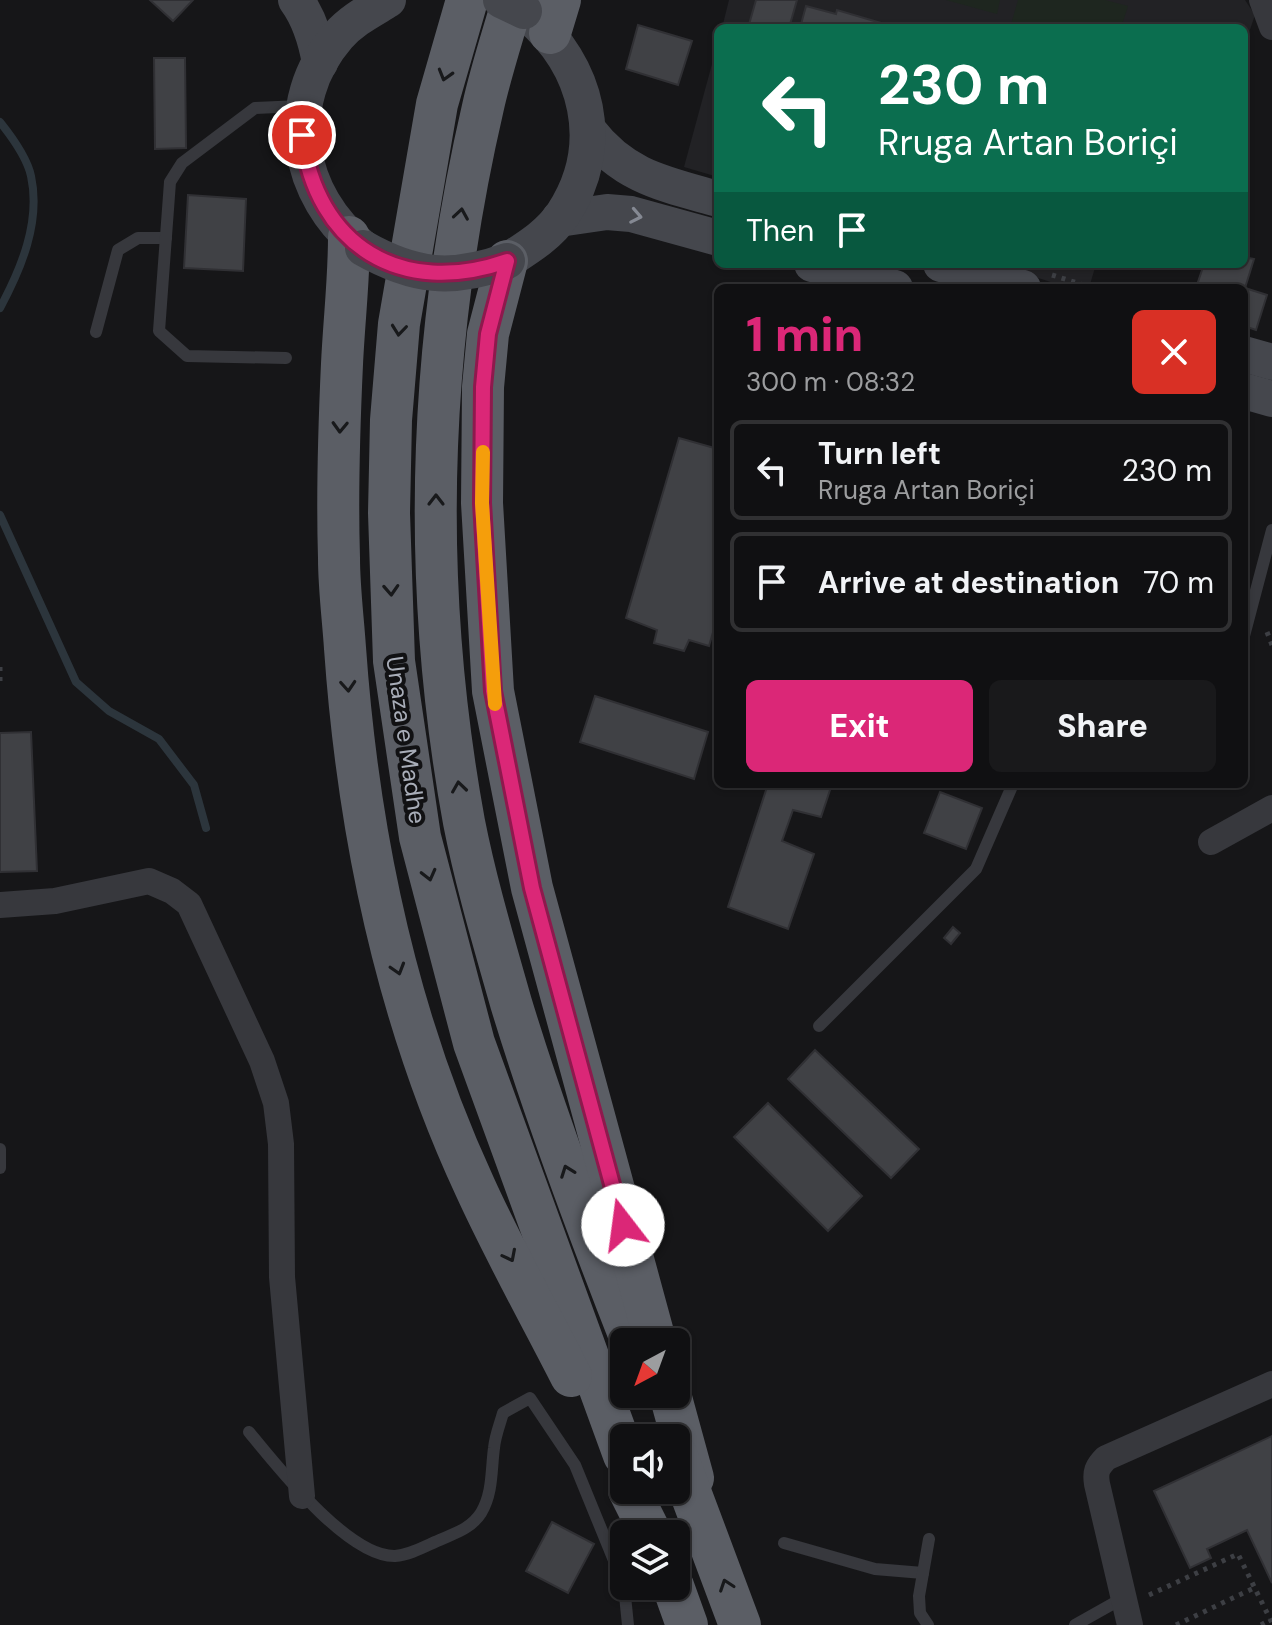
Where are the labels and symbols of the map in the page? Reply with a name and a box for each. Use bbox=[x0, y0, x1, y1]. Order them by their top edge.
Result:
one-way arrow bbox=[438, 67, 454, 81]
pin bbox=[268, 101, 336, 169]
one-way arrow bbox=[452, 207, 469, 221]
one-way arrow bbox=[629, 207, 643, 224]
one-way arrow bbox=[390, 324, 407, 337]
one-way arrow bbox=[331, 421, 348, 433]
one-way arrow bbox=[427, 493, 444, 506]
one-way arrow bbox=[382, 584, 399, 597]
street label: Unaza e Madhe bbox=[379, 654, 434, 826]
one-way arrow bbox=[339, 680, 356, 693]
one-way arrow bbox=[451, 780, 468, 794]
one-way arrow bbox=[420, 867, 437, 881]
one-way arrow bbox=[389, 962, 405, 976]
one-way arrow bbox=[560, 1165, 576, 1179]
position arrow bbox=[581, 1183, 665, 1267]
one-way arrow bbox=[500, 1248, 515, 1263]
north arrow bbox=[610, 1328, 690, 1408]
one-way arrow bbox=[719, 1579, 736, 1593]

